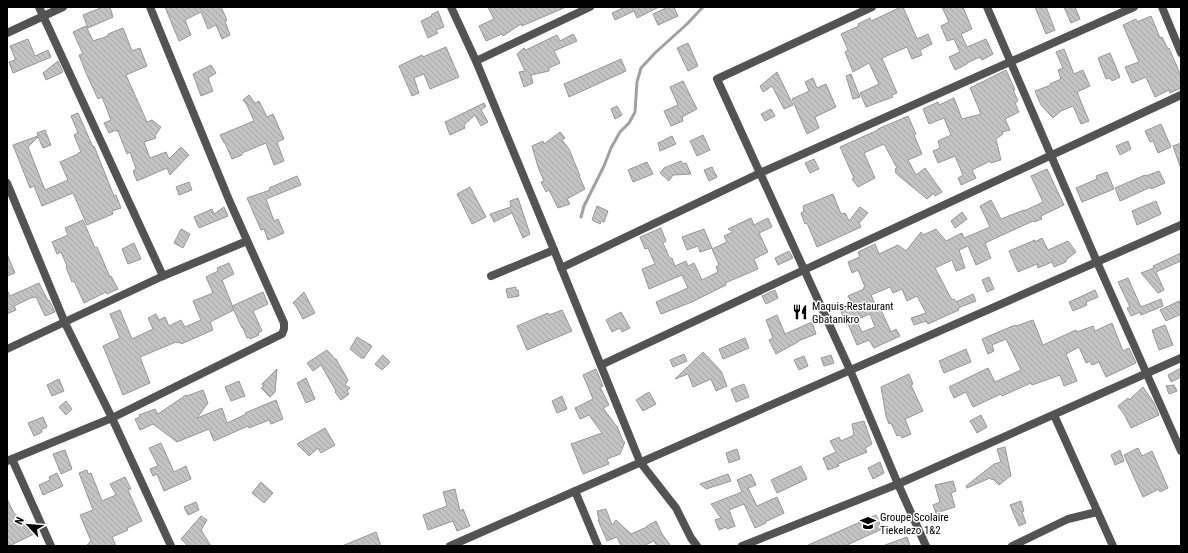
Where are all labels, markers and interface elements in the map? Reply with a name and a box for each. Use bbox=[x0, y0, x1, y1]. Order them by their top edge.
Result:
place label: Maquis-Restaurant Gbatanikro bbox=[812, 300, 894, 326]
restaurant icon: Maquis-Restaurant Gbatanikro bbox=[791, 303, 809, 321]
north arrow bbox=[8, 505, 48, 545]
place label: Groupe Scolaire Tiekelezo 1&2 bbox=[880, 511, 949, 537]
school or university icon: Groupe Scolaire Tiekelezo 1&2 bbox=[859, 514, 877, 532]
text: N bbox=[12, 515, 27, 527]

